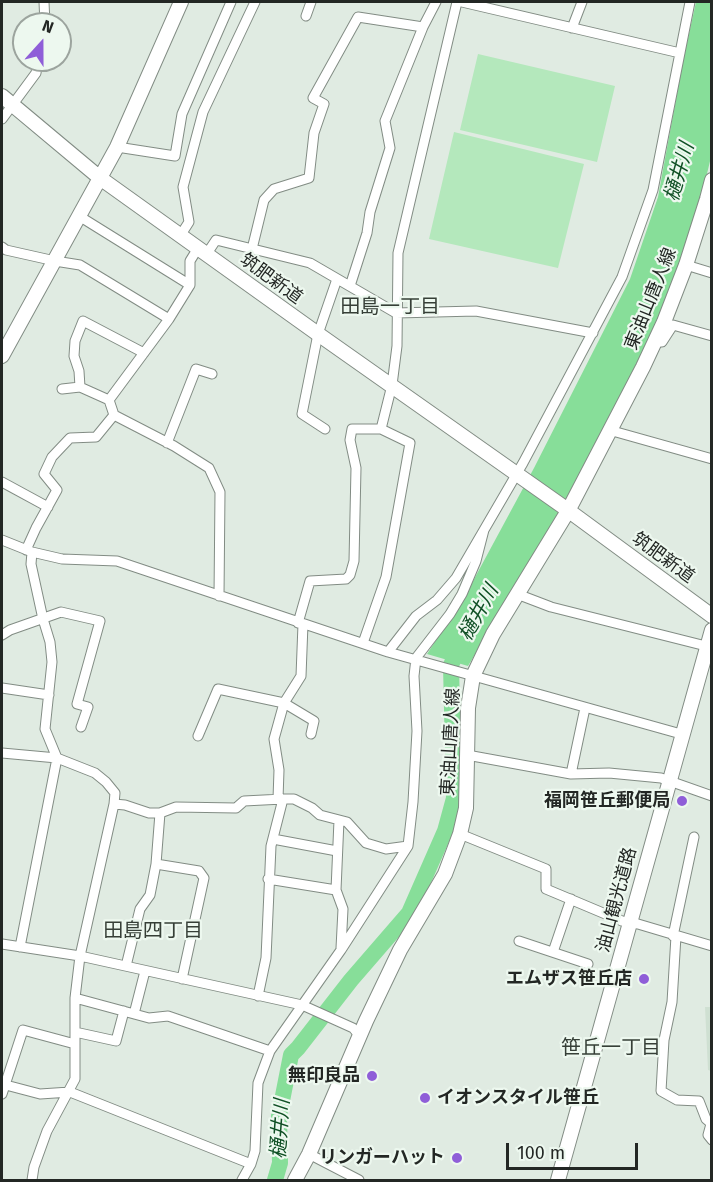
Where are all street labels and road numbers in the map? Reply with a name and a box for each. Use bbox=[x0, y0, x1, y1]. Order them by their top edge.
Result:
street label: 東油山唐人線 bbox=[621, 245, 681, 353]
street label: 筑肥新道 bbox=[236, 249, 306, 309]
street label: 筑肥新道 bbox=[628, 528, 698, 588]
street label: 東油山唐人線 bbox=[437, 688, 465, 796]
street label: 油山観光道路 bbox=[593, 845, 641, 955]

